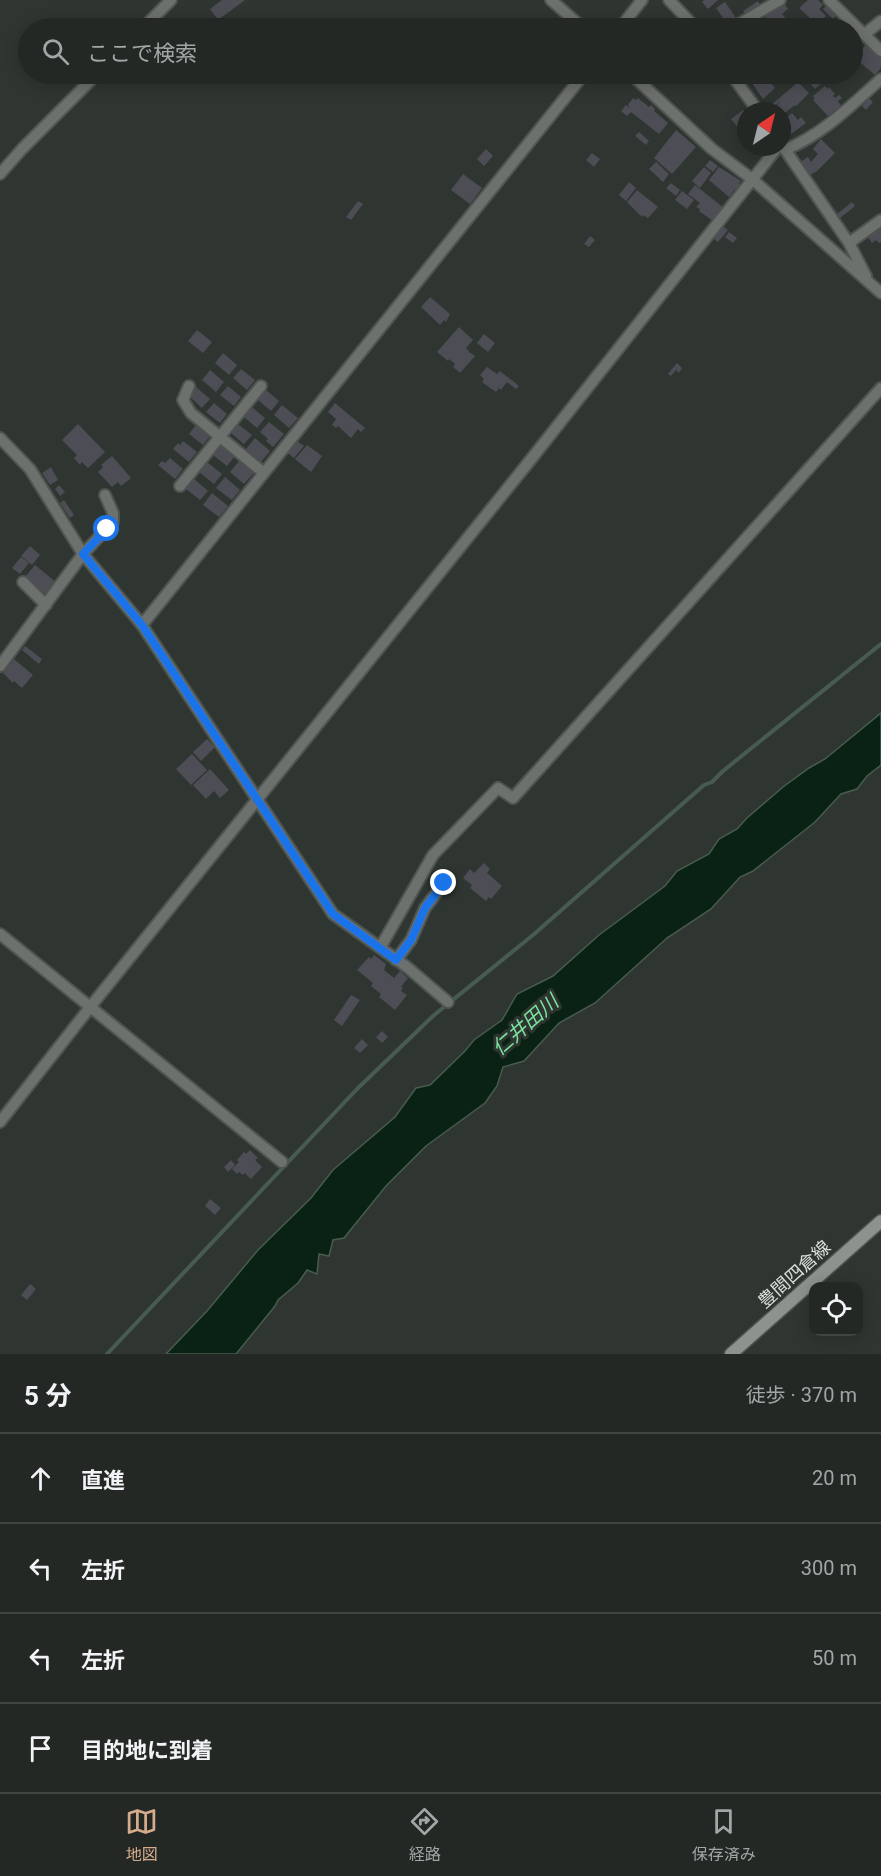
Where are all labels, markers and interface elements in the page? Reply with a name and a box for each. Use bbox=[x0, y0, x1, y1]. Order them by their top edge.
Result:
search box bbox=[18, 18, 863, 84]
icon: search bbox=[39, 35, 72, 68]
text: ここで検索 bbox=[87, 41, 197, 66]
north arrow bbox=[737, 102, 791, 156]
route start bbox=[93, 515, 119, 541]
route end bbox=[430, 869, 456, 895]
water label: 仁井田川 bbox=[487, 988, 565, 1060]
street label: 豊間四倉線 bbox=[754, 1236, 834, 1312]
map controls bbox=[809, 1282, 863, 1336]
button: locate bbox=[809, 1282, 863, 1336]
text: 5 分 bbox=[24, 1381, 71, 1411]
text: 徒歩 · 370 m bbox=[746, 1383, 857, 1407]
icon: ahead bbox=[24, 1462, 57, 1495]
text: 20 m bbox=[812, 1466, 857, 1490]
text: 直進 bbox=[81, 1468, 125, 1493]
icon: left bbox=[24, 1552, 57, 1585]
text: 300 m bbox=[801, 1556, 857, 1580]
text: 左折 bbox=[81, 1558, 125, 1583]
icon: left bbox=[24, 1642, 57, 1675]
text: 50 m bbox=[812, 1646, 857, 1670]
text: 左折 bbox=[81, 1648, 125, 1673]
icon: arrive bbox=[24, 1732, 57, 1765]
text: 目的地に到着 bbox=[81, 1738, 213, 1763]
tab: 地図 bbox=[125, 1805, 158, 1865]
tab: 経路 bbox=[408, 1805, 441, 1865]
tab: 保存済み bbox=[692, 1805, 756, 1865]

